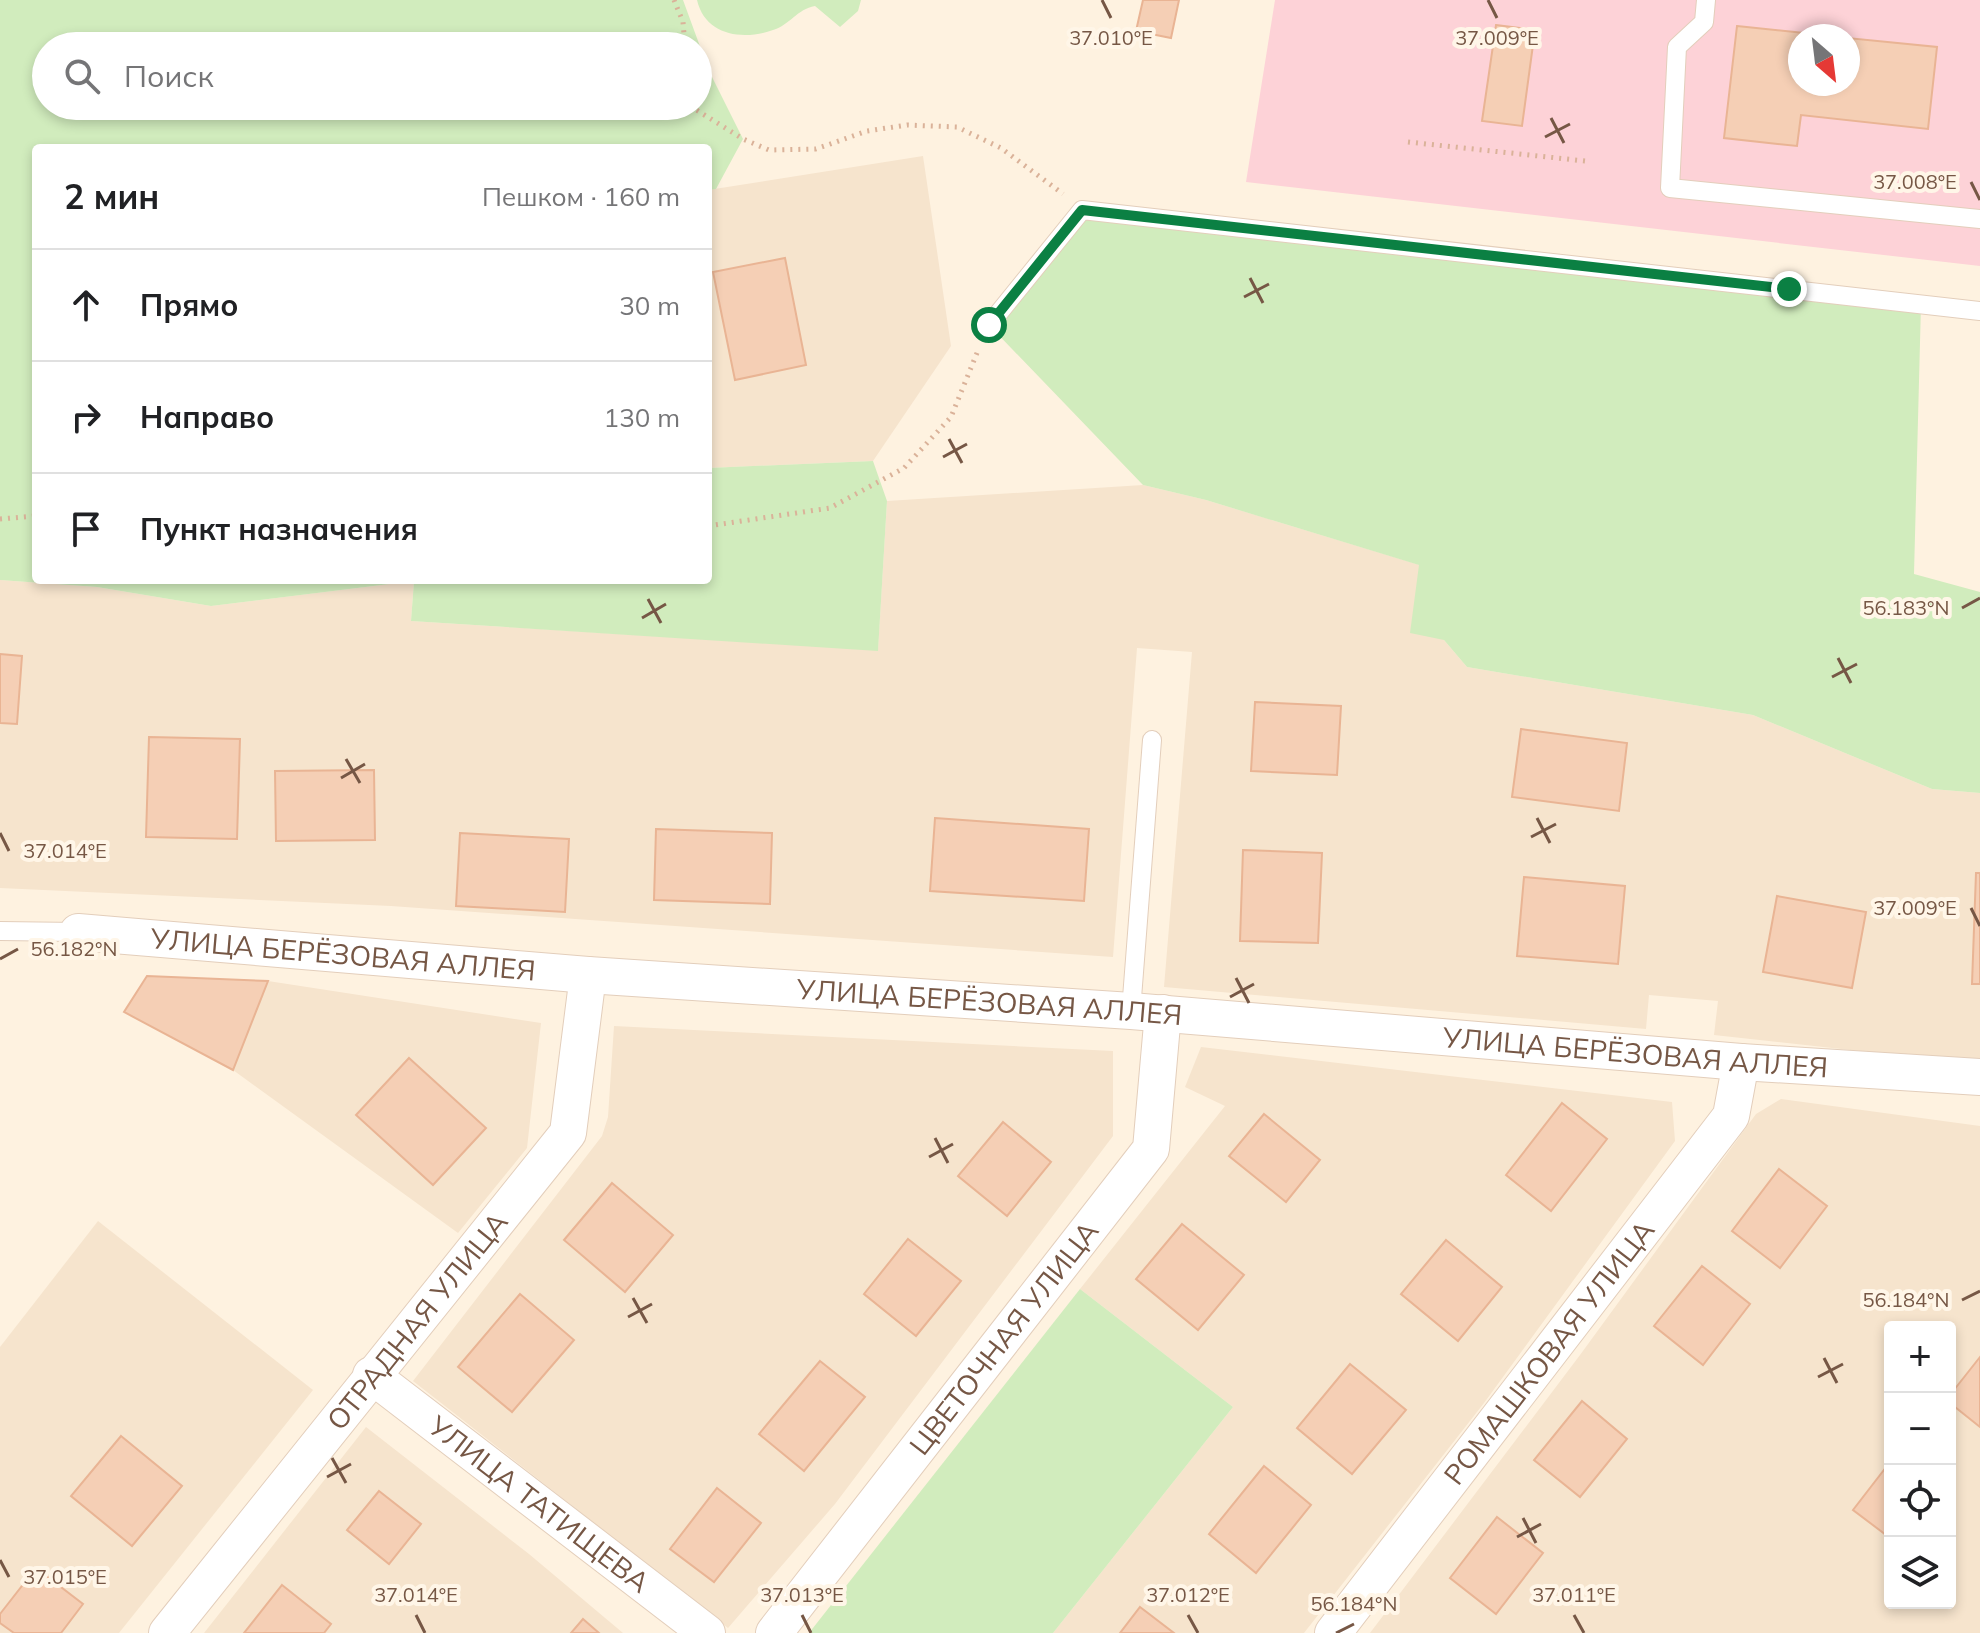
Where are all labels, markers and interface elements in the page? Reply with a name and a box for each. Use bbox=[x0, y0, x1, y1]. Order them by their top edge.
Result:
north arrow bbox=[1788, 24, 1860, 96]
text: 37.010°E bbox=[1069, 25, 1153, 50]
text: 37.009°E bbox=[1455, 25, 1539, 50]
search box bbox=[32, 32, 712, 120]
icon: search bbox=[60, 54, 104, 98]
text: Поиск bbox=[124, 57, 214, 95]
text: 37.008°E bbox=[1873, 169, 1957, 194]
text: 2 мин bbox=[64, 175, 159, 218]
text: Пешком · 160 m bbox=[482, 180, 680, 213]
route end bbox=[1771, 271, 1807, 307]
icon: ahead bbox=[64, 283, 108, 327]
text: Прямо bbox=[140, 286, 238, 324]
text: 30 m bbox=[619, 289, 680, 322]
route start bbox=[971, 307, 1007, 343]
icon: right bbox=[64, 395, 108, 439]
text: Направо bbox=[140, 398, 274, 436]
text: 130 m bbox=[604, 401, 680, 434]
icon: arrive bbox=[64, 507, 108, 551]
text: Пункт назначения bbox=[140, 510, 418, 548]
text: 56.183°N bbox=[1863, 595, 1949, 620]
text: 37.014°E bbox=[23, 838, 107, 863]
text: 37.009°E bbox=[1873, 895, 1957, 920]
street label: УЛИЦА БЕРЁЗОВАЯ АЛЛЕЯ bbox=[148, 920, 537, 988]
text: 56.182°N bbox=[31, 936, 117, 961]
street label: УЛИЦА БЕРЁЗОВАЯ АЛЛЕЯ bbox=[794, 971, 1183, 1032]
street label: УЛИЦА БЕРЁЗОВАЯ АЛЛЕЯ bbox=[1440, 1019, 1829, 1084]
street label: ОТРАДНАЯ УЛИЦА bbox=[319, 1204, 515, 1437]
street label: ЦВЕТОЧНАЯ УЛИЦА bbox=[901, 1213, 1106, 1462]
street label: РОМАШКОВАЯ УЛИЦА bbox=[1436, 1213, 1662, 1491]
text: 56.184°N bbox=[1863, 1287, 1949, 1312]
map controls bbox=[1884, 1321, 1956, 1609]
button: + bbox=[1884, 1321, 1956, 1393]
button: − bbox=[1884, 1393, 1956, 1465]
street label: УЛИЦА ТАТИЩЕВА bbox=[421, 1407, 657, 1600]
button: locate bbox=[1884, 1465, 1956, 1537]
button: layers bbox=[1884, 1537, 1956, 1609]
text: 37.015°E bbox=[23, 1564, 107, 1589]
text: 37.014°E bbox=[374, 1582, 458, 1607]
text: 37.013°E bbox=[760, 1582, 844, 1607]
text: 37.012°E bbox=[1146, 1582, 1230, 1607]
text: 37.011°E bbox=[1532, 1582, 1616, 1607]
text: 56.184°N bbox=[1311, 1591, 1397, 1616]

